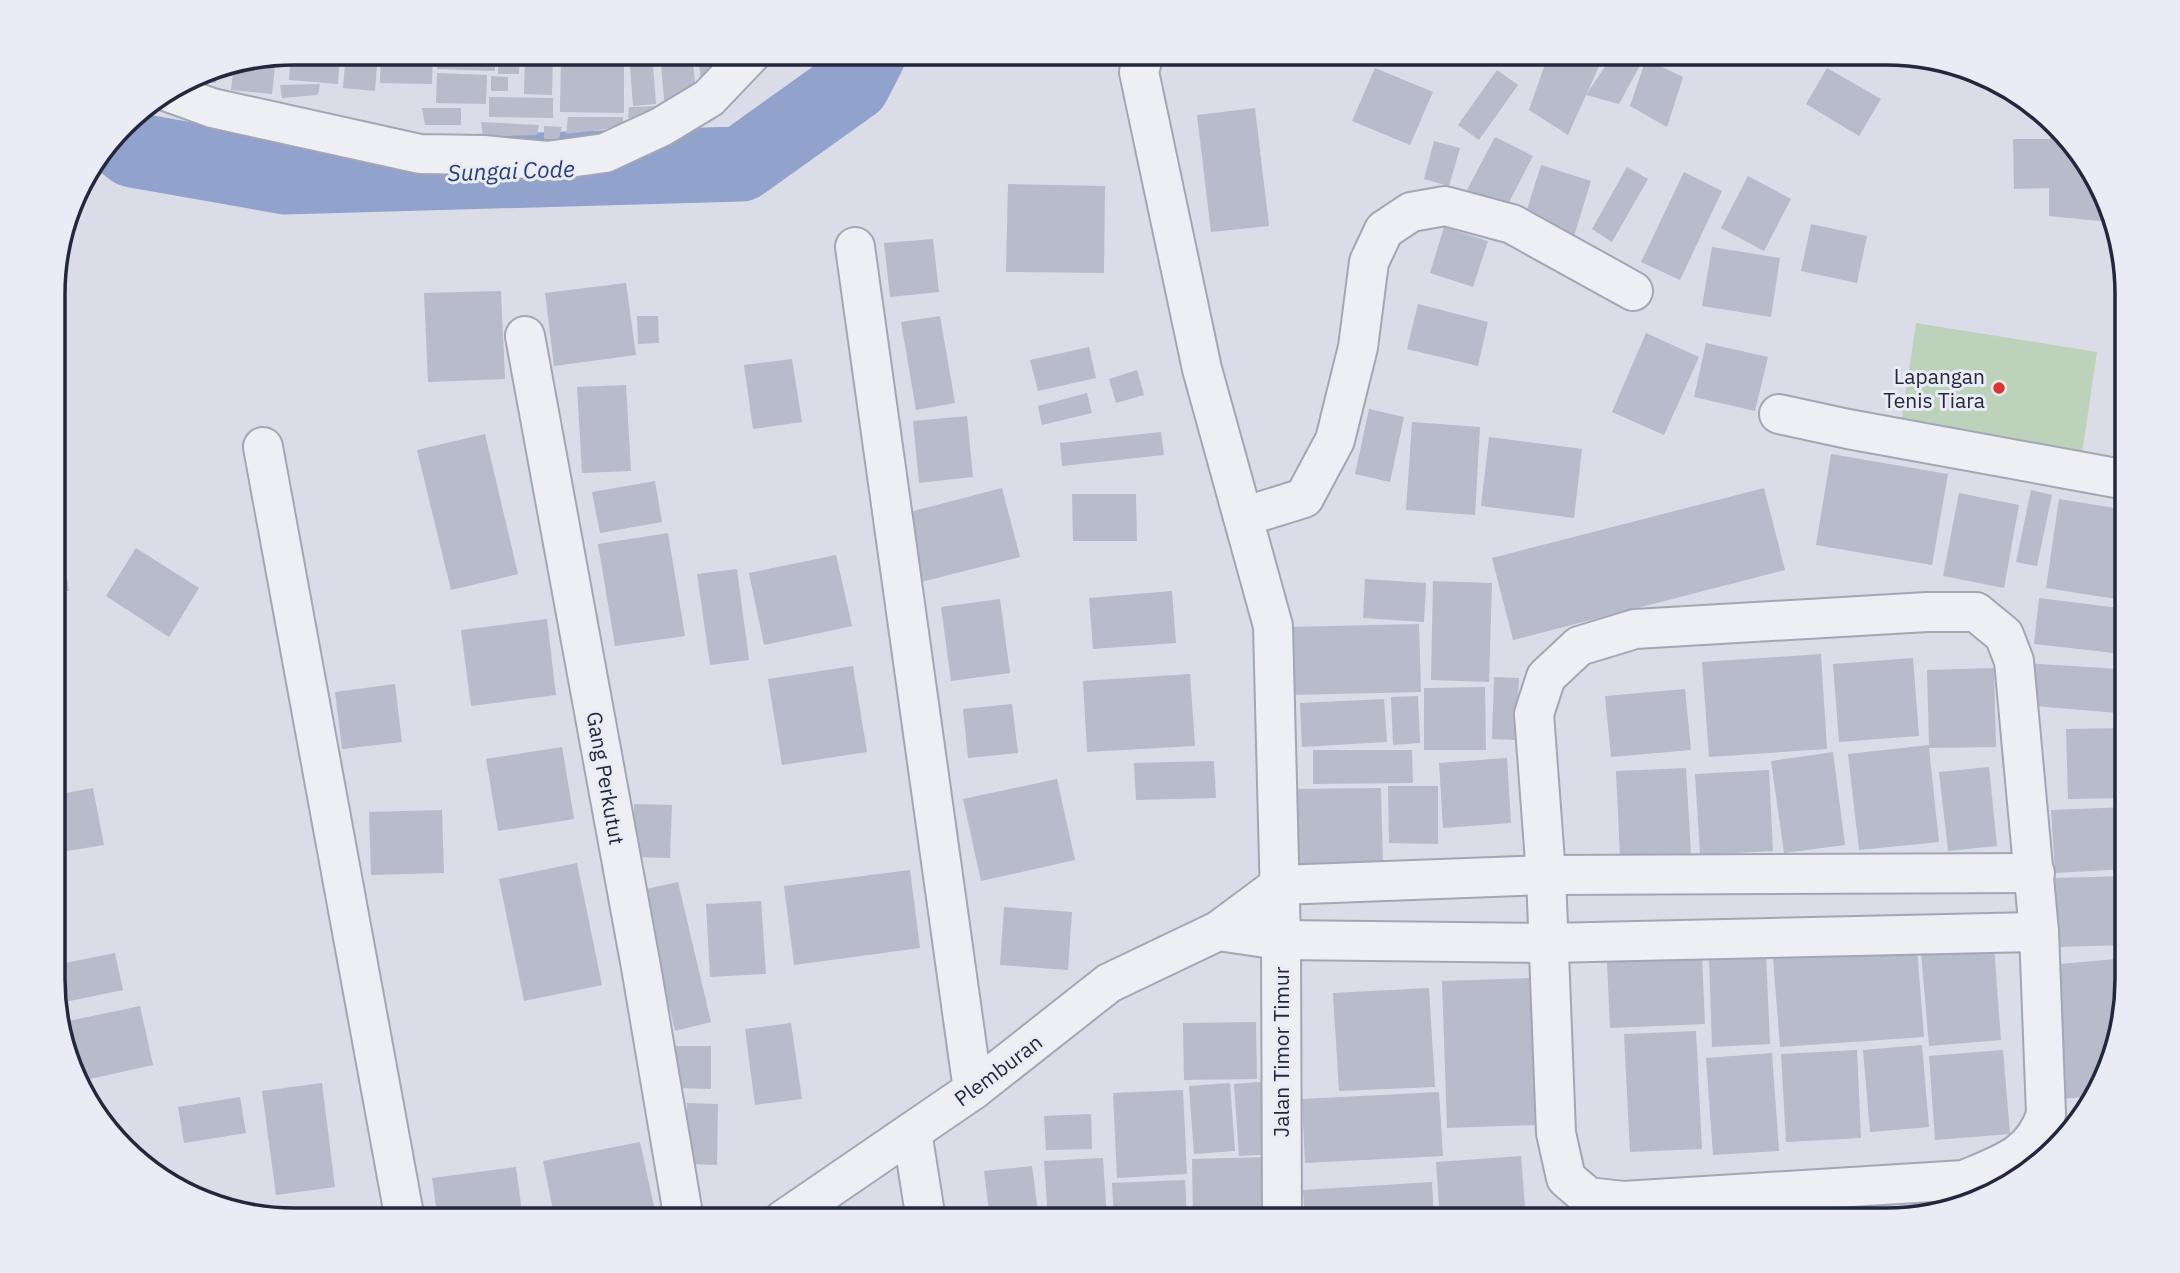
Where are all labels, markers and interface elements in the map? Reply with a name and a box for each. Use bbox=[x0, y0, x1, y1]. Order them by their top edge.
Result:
water label: Sungai Code bbox=[447, 153, 575, 187]
place label: Lapangan Tenis Tiara bbox=[1883, 362, 1985, 414]
marker: Lapangan Tenis Tiara bbox=[1991, 380, 2007, 396]
street label: Gang Perkutut bbox=[581, 709, 631, 847]
street label: Jalan Timor Timur bbox=[1267, 966, 1295, 1137]
street label: Plemburan bbox=[948, 1028, 1048, 1112]

